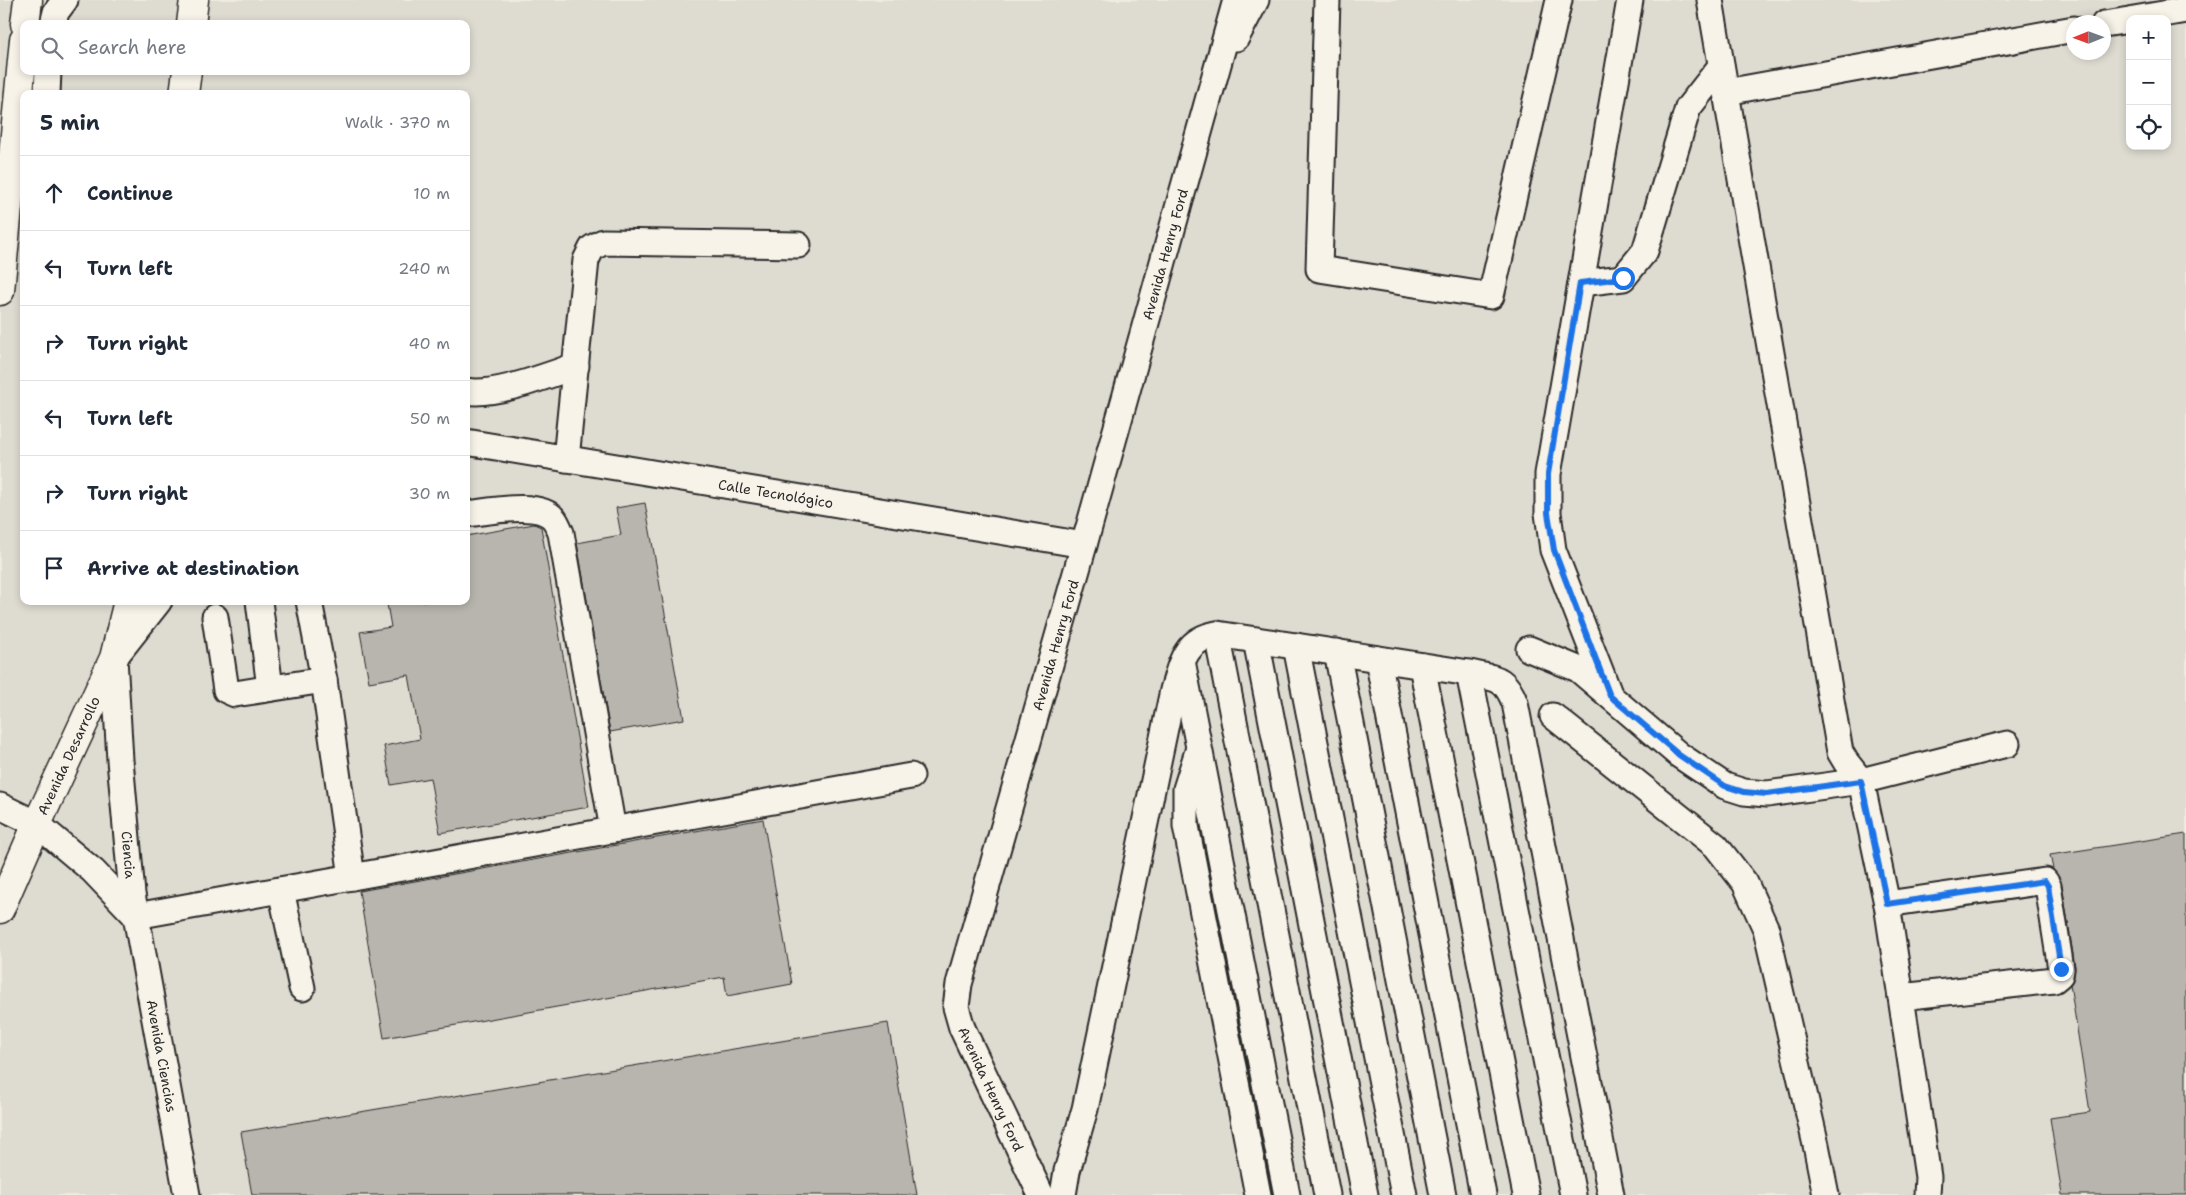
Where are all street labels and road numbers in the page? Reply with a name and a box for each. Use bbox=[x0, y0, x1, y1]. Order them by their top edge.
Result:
street label: Avenida Henry Ford bbox=[1138, 186, 1192, 322]
street label: Calle Tecnológico bbox=[717, 475, 835, 512]
street label: Avenida Henry Ford bbox=[1028, 577, 1083, 713]
street label: Avenida Desarrollo bbox=[33, 693, 104, 818]
street label: Ciencia bbox=[117, 830, 140, 880]
street label: Avenida Ciencias bbox=[142, 998, 181, 1114]
street label: Avenida Henry Ford bbox=[954, 1024, 1028, 1154]

